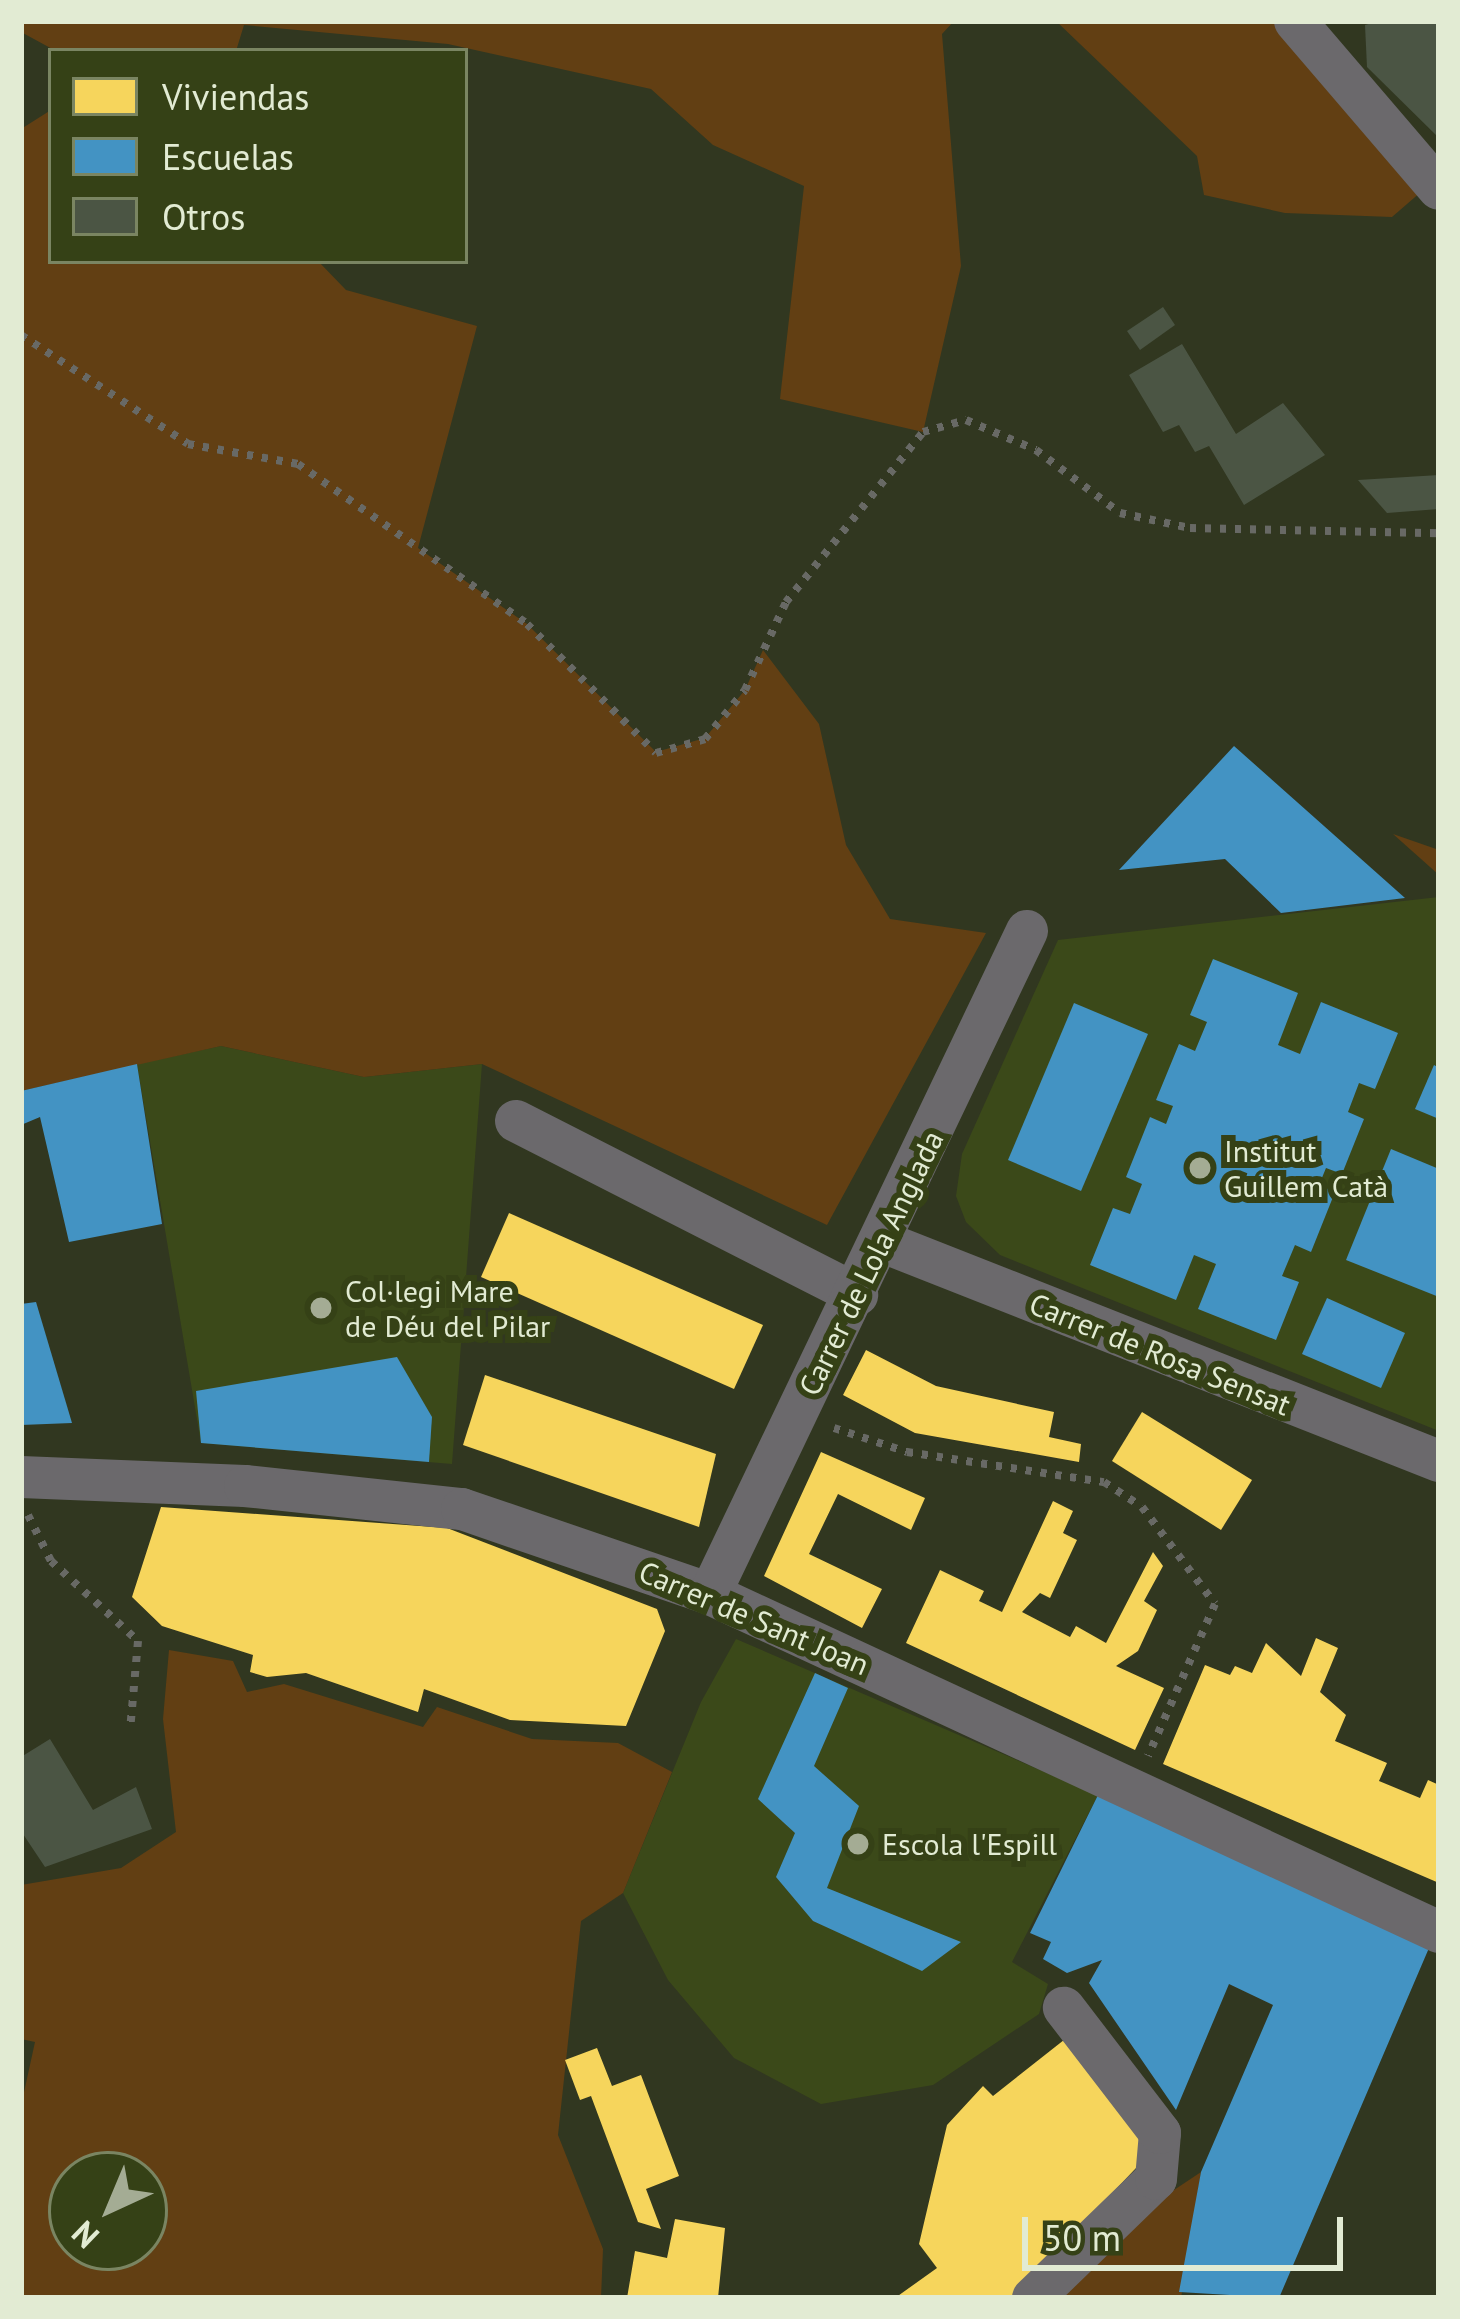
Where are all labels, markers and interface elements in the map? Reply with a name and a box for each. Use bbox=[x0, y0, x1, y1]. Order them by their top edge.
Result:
legend bbox=[48, 48, 468, 264]
text: Viviendas bbox=[162, 73, 309, 120]
text: Escuelas bbox=[162, 133, 294, 180]
text: Otros bbox=[162, 193, 246, 240]
street label: Carrer de Lola Anglada bbox=[791, 1124, 951, 1402]
place label: Institut Guillem Catà bbox=[1224, 1133, 1388, 1204]
marker: Institut Guillem Catà bbox=[1187, 1155, 1213, 1181]
place label: Col·legi Mare de Déu del Pilar bbox=[345, 1273, 550, 1344]
street label: Carrer de Rosa Sensat bbox=[1024, 1285, 1296, 1423]
marker: Col·legi Mare de Déu del Pilar bbox=[308, 1295, 334, 1321]
street label: Carrer de Sant Joan bbox=[634, 1553, 874, 1683]
place label: Escola l'Espill bbox=[882, 1826, 1057, 1862]
marker: Escola l'Espill bbox=[845, 1831, 871, 1857]
north arrow bbox=[48, 2151, 168, 2271]
scale bar bbox=[1028, 2193, 1349, 2267]
text: N bbox=[62, 2212, 107, 2258]
text: 50 m bbox=[1043, 2214, 1121, 2261]

